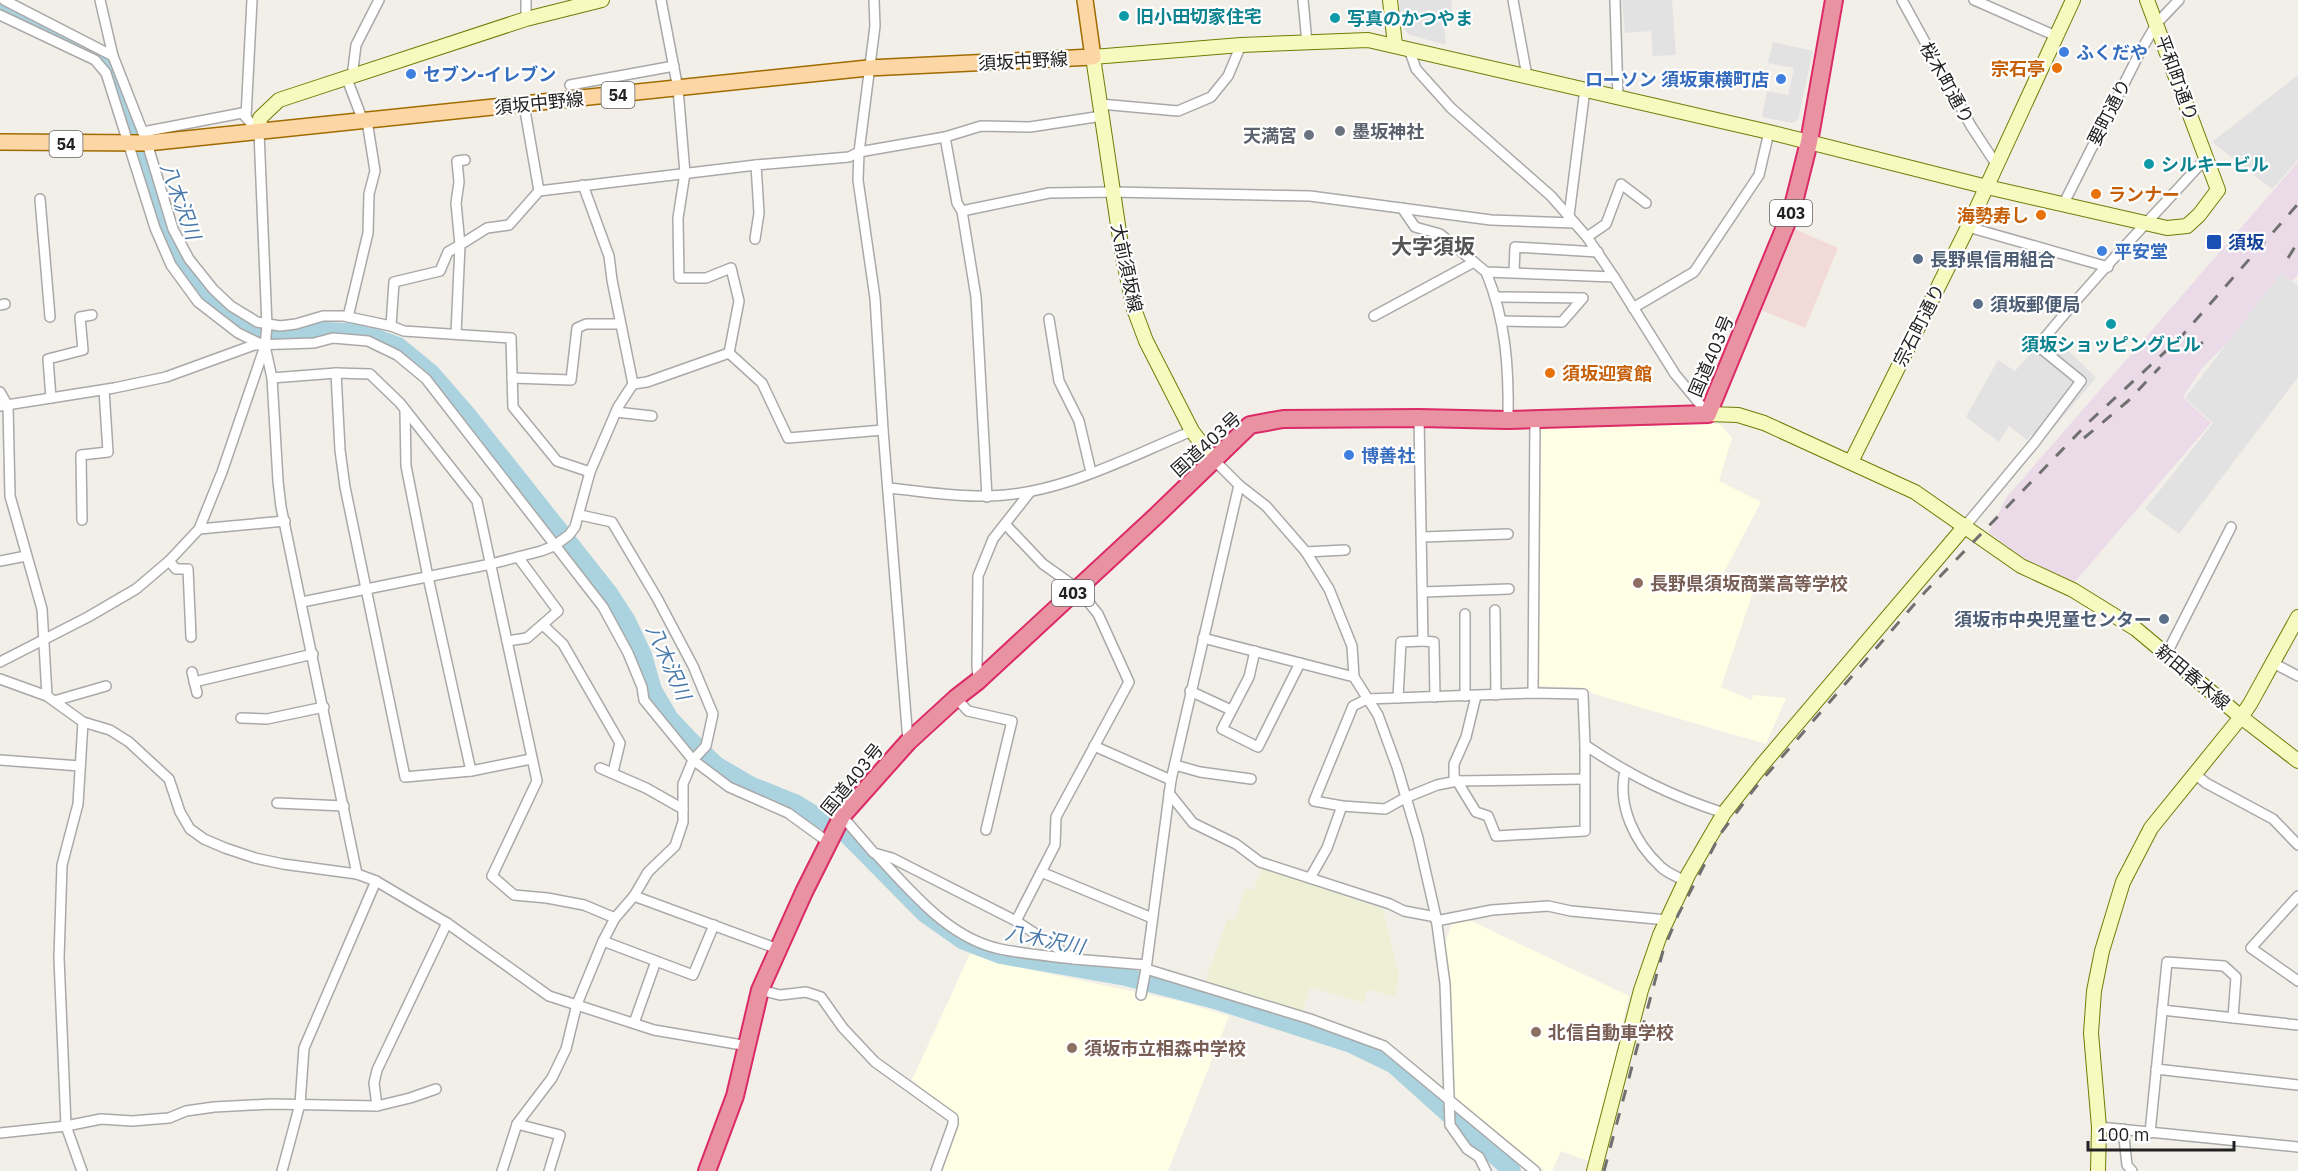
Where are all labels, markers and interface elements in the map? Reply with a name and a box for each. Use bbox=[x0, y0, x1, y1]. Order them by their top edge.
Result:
place label: 旧小田切家住宅 bbox=[1136, 5, 1262, 28]
place label: 写真のかつやま bbox=[1347, 7, 1473, 30]
marker: 旧小田切家住宅 bbox=[1117, 9, 1131, 23]
marker: 写真のかつやま bbox=[1328, 11, 1342, 25]
street label: 平和町通り bbox=[2151, 32, 2203, 124]
street label: 桜木町通り bbox=[1915, 38, 1979, 128]
place label: ふくだや bbox=[2076, 41, 2148, 64]
marker: ふくだや bbox=[2057, 45, 2071, 59]
street label: 須坂中野線 bbox=[977, 47, 1069, 75]
place label: 宗石亭 bbox=[1991, 57, 2045, 80]
marker: 宗石亭 bbox=[2050, 61, 2064, 75]
place label: セブン-イレブン bbox=[423, 63, 556, 86]
marker: セブン-イレブン bbox=[404, 67, 418, 81]
place label: ローソン 須坂東横町店 bbox=[1585, 68, 1769, 91]
marker: ローソン 須坂東横町店 bbox=[1774, 72, 1788, 86]
street label: 要町通り bbox=[2082, 75, 2136, 149]
road number: 54 bbox=[602, 82, 634, 108]
street label: 須坂中野線 bbox=[493, 87, 585, 119]
place label: 墨坂神社 bbox=[1352, 120, 1424, 143]
place label: 天満宮 bbox=[1243, 124, 1297, 147]
marker: 墨坂神社 bbox=[1333, 124, 1347, 138]
marker: 天満宮 bbox=[1302, 128, 1316, 142]
road number: 54 bbox=[50, 131, 82, 157]
place label: シルキービル bbox=[2161, 153, 2269, 176]
marker: シルキービル bbox=[2142, 157, 2156, 171]
water label: 八木沢川 bbox=[155, 159, 208, 245]
place label: ランナー bbox=[2108, 183, 2180, 206]
marker: ランナー bbox=[2089, 187, 2103, 201]
road number: 403 bbox=[1770, 200, 1812, 226]
place label: 海勢寿し bbox=[1957, 204, 2029, 227]
marker: 海勢寿し bbox=[2034, 208, 2048, 222]
street label: 大前須坂線 bbox=[1106, 222, 1148, 314]
place label: 須坂 bbox=[2228, 231, 2265, 254]
district label: 大字須坂 bbox=[1391, 232, 1475, 260]
marker: 須坂 bbox=[2205, 233, 2223, 251]
place label: 平安堂 bbox=[2114, 240, 2168, 263]
marker: 平安堂 bbox=[2095, 244, 2109, 258]
place label: 長野県信用組合 bbox=[1930, 248, 2056, 271]
marker: 長野県信用組合 bbox=[1911, 252, 1925, 266]
street label: 宗石町通り bbox=[1888, 280, 1950, 370]
place label: 須坂郵便局 bbox=[1990, 293, 2080, 316]
marker: 須坂郵便局 bbox=[1971, 297, 1985, 311]
street label: 国道403号 bbox=[1684, 312, 1738, 400]
marker: 須坂ショッピングビル bbox=[2104, 317, 2118, 331]
place label: 須坂ショッピングビル bbox=[2021, 333, 2201, 356]
place label: 須坂迎賓館 bbox=[1562, 362, 1652, 385]
marker: 須坂迎賓館 bbox=[1543, 366, 1557, 380]
street label: 国道403号 bbox=[1166, 407, 1246, 481]
place label: 博善社 bbox=[1361, 444, 1415, 467]
marker: 博善社 bbox=[1342, 448, 1356, 462]
place label: 長野県須坂商業高等学校 bbox=[1650, 572, 1848, 595]
marker: 長野県須坂商業高等学校 bbox=[1631, 576, 1645, 590]
road number: 403 bbox=[1052, 580, 1094, 606]
place label: 須坂市中央児童センター bbox=[1954, 608, 2152, 631]
marker: 須坂市中央児童センター bbox=[2157, 612, 2171, 626]
water label: 八木沢川 bbox=[640, 620, 698, 706]
street label: 新田春木線 bbox=[2151, 639, 2235, 715]
street label: 国道403号 bbox=[816, 738, 888, 820]
water label: 八木沢川 bbox=[1003, 918, 1089, 960]
place label: 北信自動車学校 bbox=[1548, 1021, 1674, 1044]
marker: 北信自動車学校 bbox=[1529, 1025, 1543, 1039]
place label: 須坂市立相森中学校 bbox=[1084, 1037, 1246, 1060]
marker: 須坂市立相森中学校 bbox=[1065, 1041, 1079, 1055]
scale bar bbox=[2088, 1114, 2234, 1152]
text: 100 m bbox=[2097, 1123, 2149, 1146]

